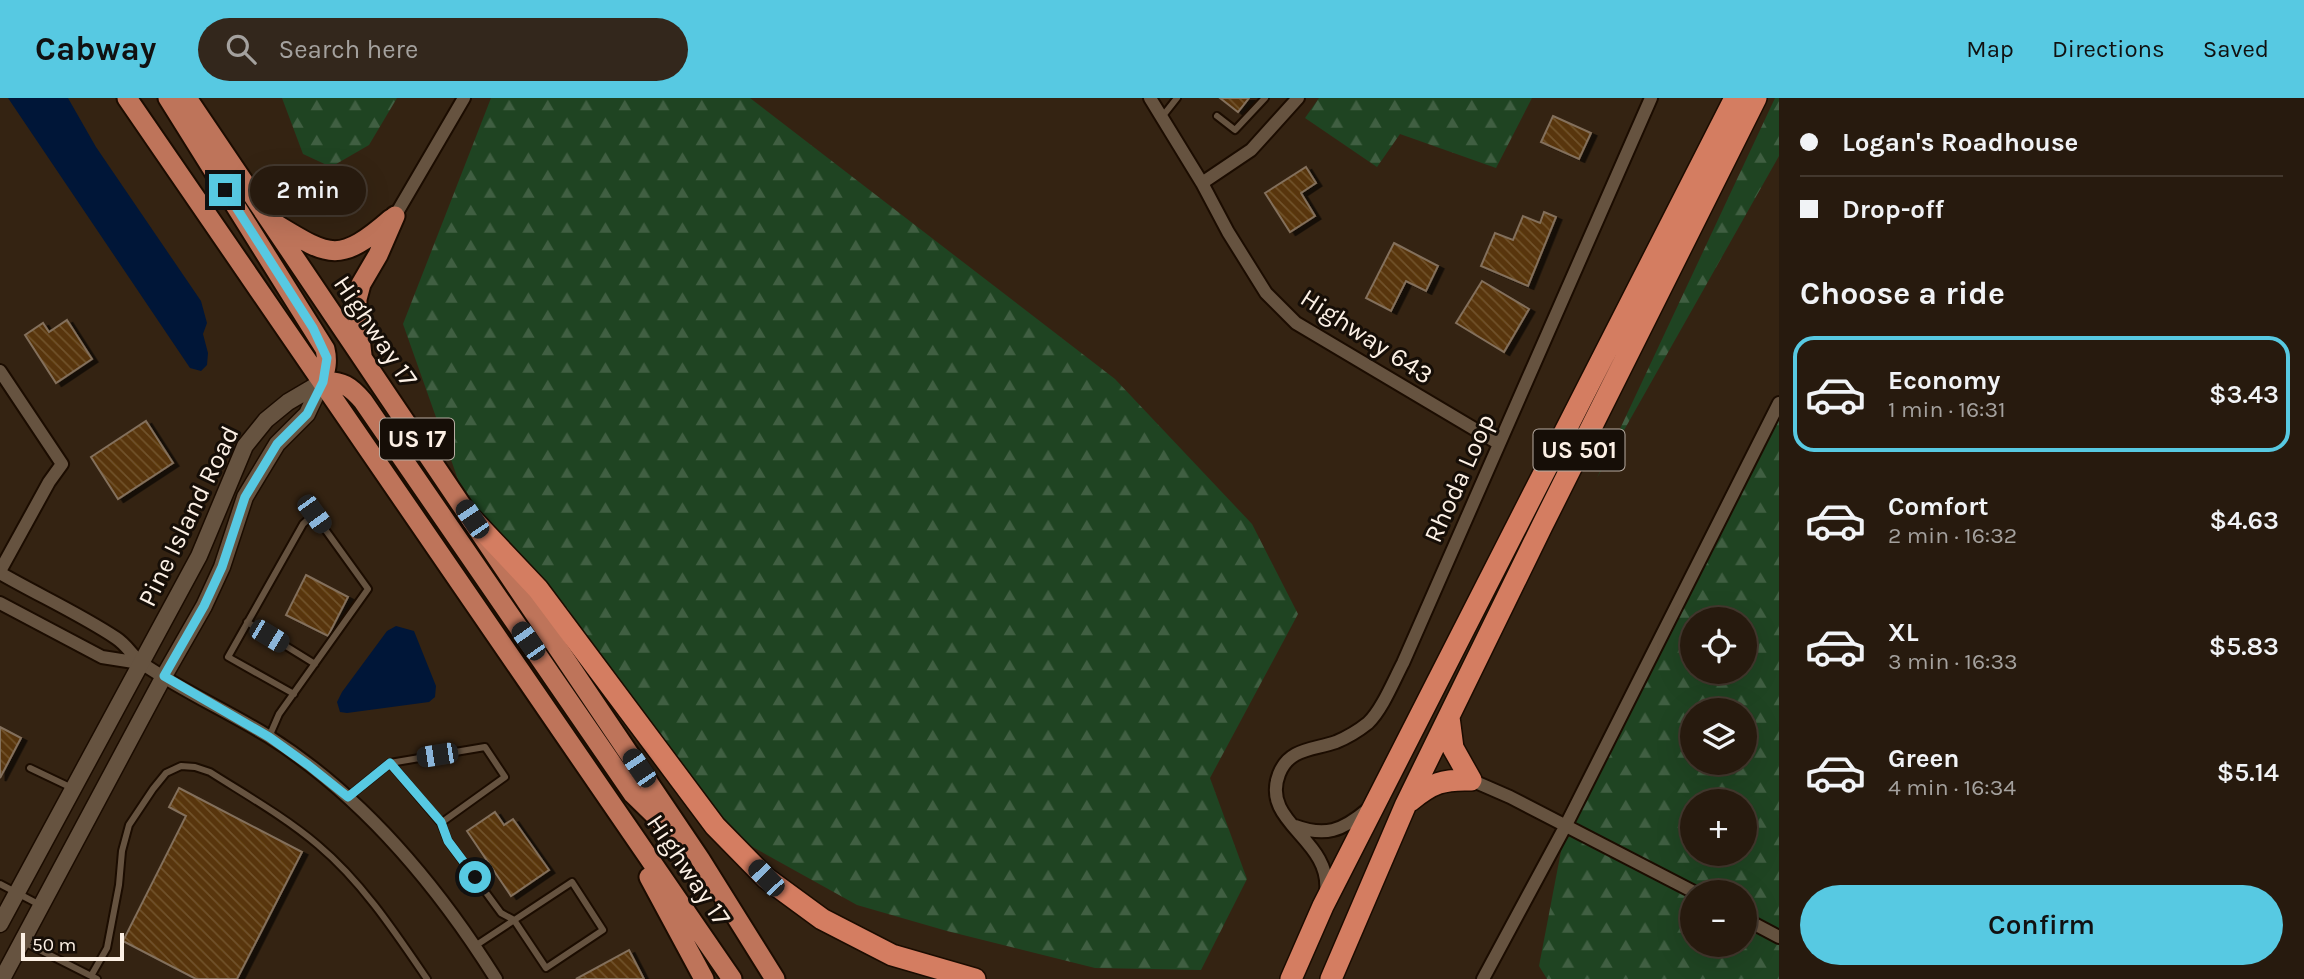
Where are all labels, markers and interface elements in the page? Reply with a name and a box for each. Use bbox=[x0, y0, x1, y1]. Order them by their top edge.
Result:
search box bbox=[198, 18, 688, 81]
text: Cabway bbox=[35, 30, 156, 68]
icon: search bbox=[222, 30, 260, 68]
text: Search here bbox=[278, 34, 418, 65]
text: Map bbox=[1966, 35, 2014, 63]
text: Directions bbox=[2052, 35, 2165, 63]
text: Saved bbox=[2203, 35, 2269, 63]
text: Logan's Roadhouse bbox=[1842, 127, 2078, 158]
callout: 2 min bbox=[250, 166, 365, 214]
route end bbox=[209, 174, 241, 206]
text: 2 min bbox=[277, 177, 339, 204]
text: Drop-off bbox=[1842, 194, 1944, 225]
street label: Highway 17 bbox=[327, 270, 424, 393]
text: Choose a ride bbox=[1800, 275, 2005, 312]
street label: Highway 643 bbox=[1295, 282, 1439, 391]
icon: car bbox=[1804, 363, 1867, 426]
text: Economy bbox=[1888, 365, 2000, 396]
text: $3.43 bbox=[2209, 379, 2279, 410]
text: 1 min · 16:31 bbox=[1888, 396, 2006, 423]
street label: Rhoda Loop bbox=[1417, 409, 1502, 547]
road number: US 17 bbox=[380, 418, 454, 460]
street label: Pine Island Road bbox=[131, 421, 246, 612]
road number: US 501 bbox=[1534, 430, 1624, 470]
icon: car bbox=[1804, 489, 1867, 552]
car bbox=[294, 491, 335, 537]
text: Comfort bbox=[1888, 491, 1989, 522]
car bbox=[452, 496, 493, 542]
text: $4.63 bbox=[2209, 505, 2279, 536]
text: 2 min · 16:32 bbox=[1888, 522, 2017, 549]
map controls bbox=[1680, 607, 1757, 957]
button: locate bbox=[1680, 607, 1757, 684]
icon: car bbox=[1804, 615, 1867, 678]
car bbox=[246, 616, 293, 656]
text: XL bbox=[1888, 617, 1919, 648]
car bbox=[508, 618, 549, 664]
text: $5.83 bbox=[2209, 631, 2279, 662]
text: 3 min · 16:33 bbox=[1888, 648, 2018, 675]
button: layers bbox=[1680, 698, 1757, 775]
car bbox=[415, 741, 460, 769]
icon: car bbox=[1804, 741, 1867, 804]
text: Green bbox=[1888, 743, 1960, 774]
car bbox=[619, 745, 660, 791]
text: $5.14 bbox=[2217, 757, 2279, 788]
text: 4 min · 16:34 bbox=[1888, 774, 2016, 801]
button: + bbox=[1680, 789, 1757, 866]
street label: Highway 17 bbox=[640, 809, 737, 932]
car bbox=[744, 856, 789, 900]
route start bbox=[459, 861, 491, 893]
button: − bbox=[1680, 880, 1757, 957]
button: Confirm bbox=[1800, 885, 2283, 965]
scale bar bbox=[21, 930, 124, 962]
text: 50 m bbox=[32, 934, 76, 956]

